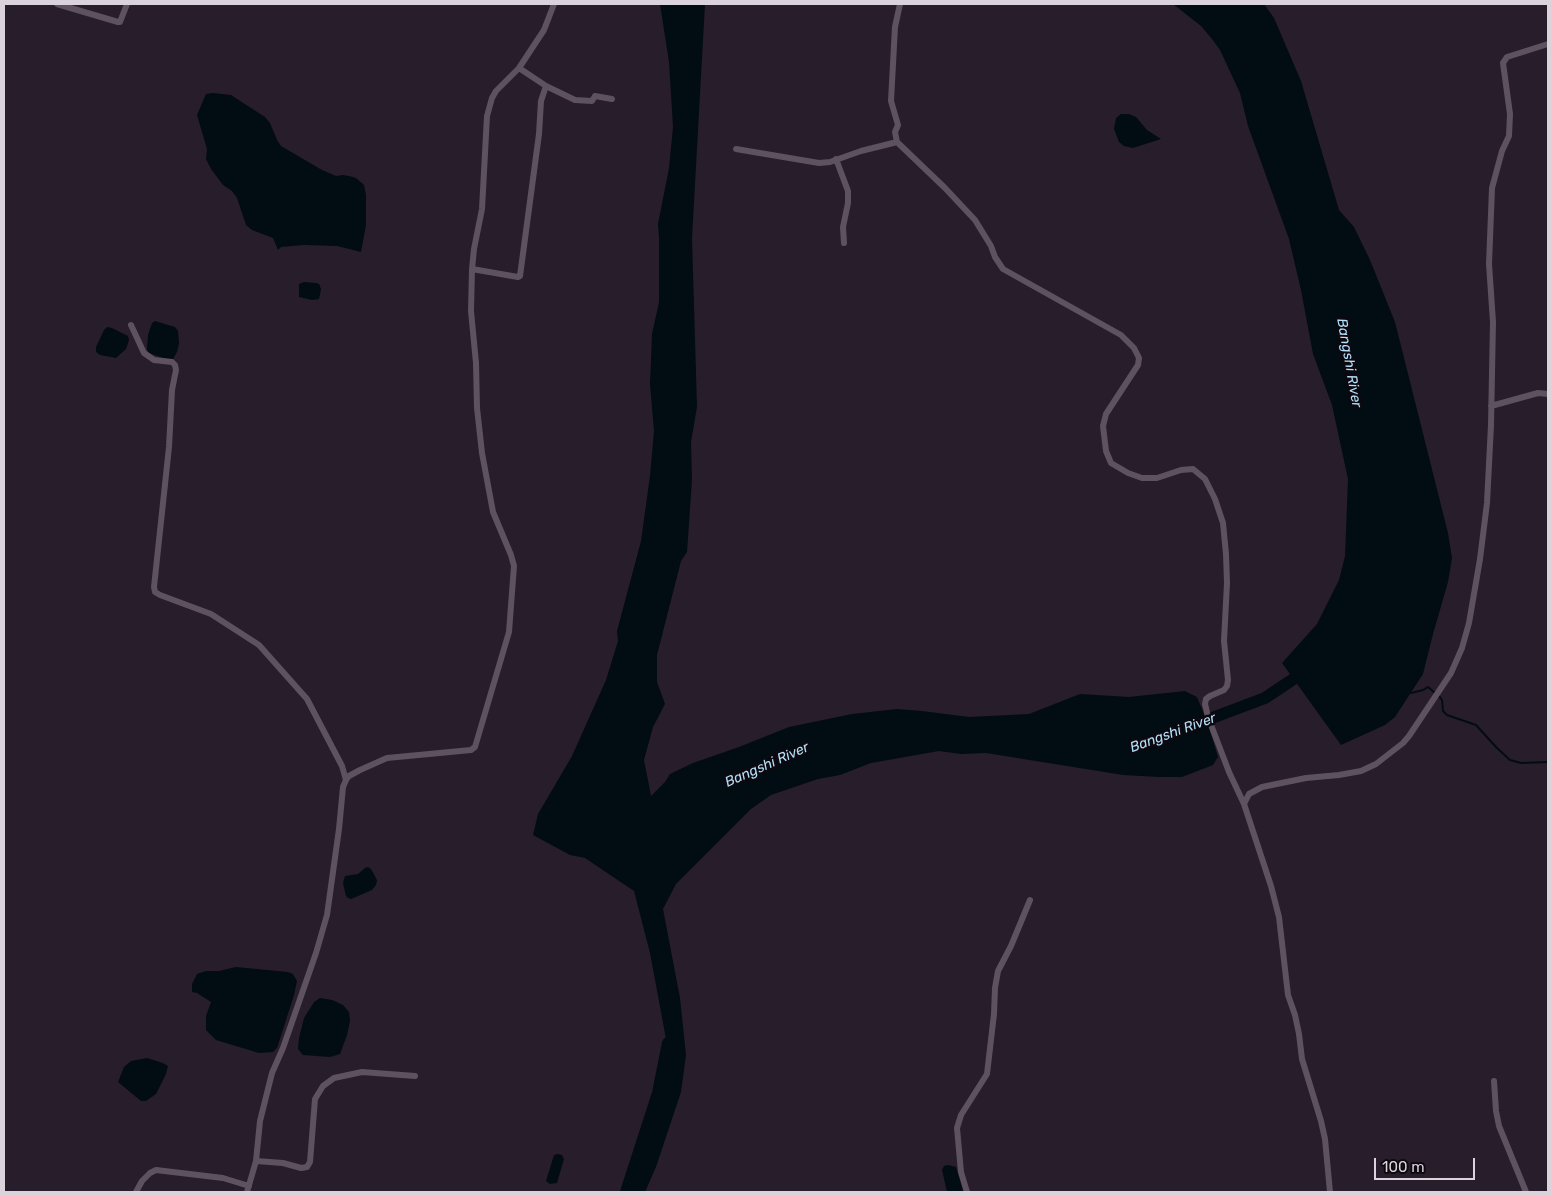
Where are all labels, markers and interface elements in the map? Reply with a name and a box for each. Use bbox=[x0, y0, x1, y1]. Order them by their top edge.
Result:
water label: Bangshi River bbox=[1333, 317, 1365, 409]
water label: Bangshi River bbox=[1128, 710, 1218, 756]
water label: Bangshi River bbox=[722, 739, 812, 791]
scale bar bbox=[1377, 1148, 1478, 1180]
text: 100 m bbox=[1382, 1158, 1424, 1176]

